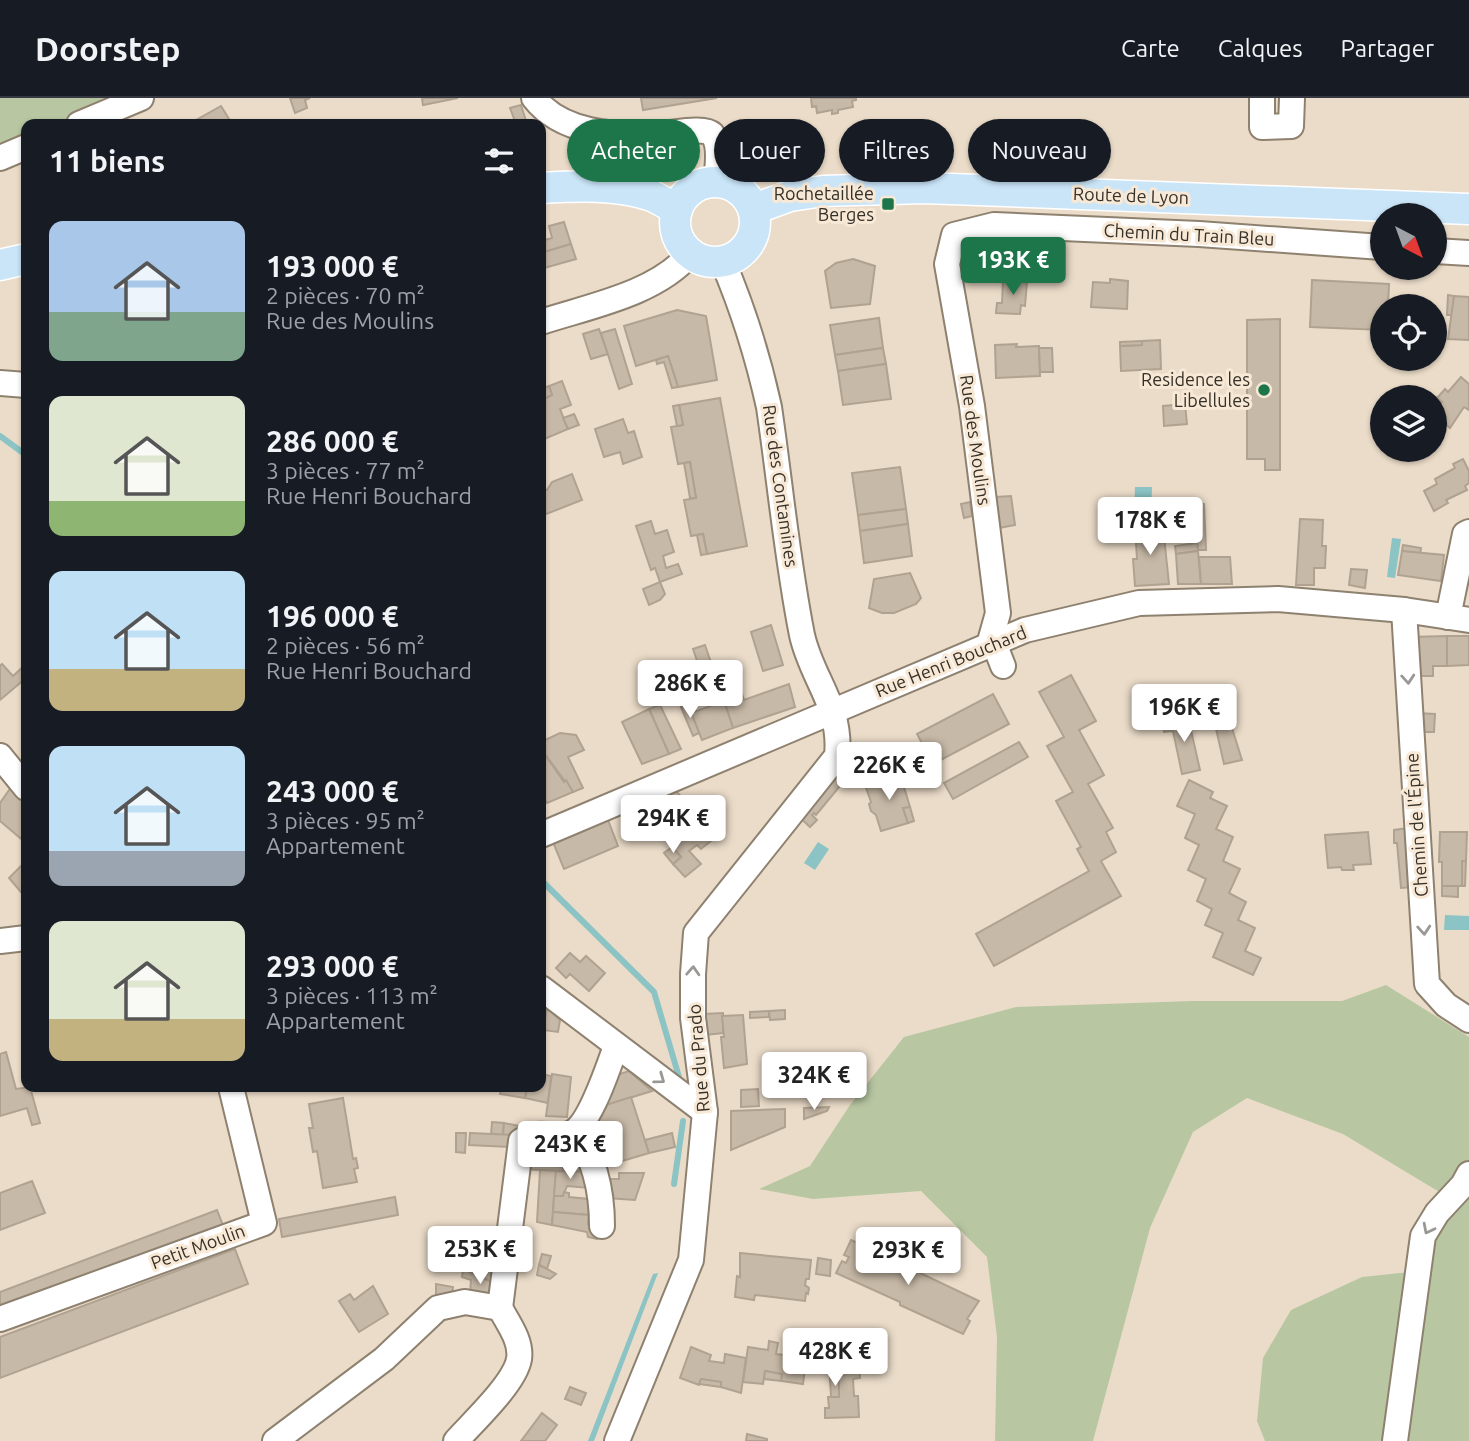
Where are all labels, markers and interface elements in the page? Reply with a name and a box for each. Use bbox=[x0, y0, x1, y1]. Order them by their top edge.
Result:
text: Doorstep bbox=[35, 30, 180, 67]
text: Carte bbox=[1121, 35, 1180, 62]
text: Calques bbox=[1218, 35, 1303, 62]
text: Partager bbox=[1341, 35, 1434, 62]
chip: Acheter bbox=[567, 119, 700, 182]
chip: Louer bbox=[714, 119, 825, 182]
chip: Filtres bbox=[839, 119, 954, 182]
chip: Nouveau bbox=[968, 119, 1111, 182]
icon: filters bbox=[480, 142, 518, 180]
text: 11 biens bbox=[49, 144, 165, 178]
place label: Rochetaillée Berges bbox=[774, 183, 874, 224]
street label: Route de Lyon bbox=[1073, 183, 1189, 207]
marker: Rochetaillée Berges bbox=[880, 196, 896, 212]
north arrow bbox=[1370, 203, 1447, 280]
map controls bbox=[1370, 203, 1447, 462]
street label: Chemin du Train Bleu bbox=[1103, 220, 1275, 248]
pin: 193K € bbox=[956, 238, 1070, 297]
text: 193K € bbox=[977, 247, 1049, 272]
icon: home bbox=[105, 249, 189, 333]
text: 193 000 € bbox=[266, 249, 399, 283]
text: 2 pièces · 70 m² bbox=[266, 283, 425, 308]
button: locate bbox=[1370, 294, 1447, 371]
text: Rue des Moulins bbox=[266, 308, 434, 333]
place label: Residence les Libellules bbox=[1141, 369, 1250, 410]
street label: Rue des Moulins bbox=[957, 373, 995, 507]
marker: Residence les Libellules bbox=[1256, 382, 1272, 398]
button: layers bbox=[1370, 385, 1447, 462]
street label: Rue des Contamines bbox=[760, 403, 802, 569]
icon: home bbox=[105, 424, 189, 508]
text: 286 000 € bbox=[266, 424, 399, 458]
text: 3 pièces · 77 m² bbox=[266, 458, 425, 483]
text: Rue Henri Bouchard bbox=[266, 483, 472, 508]
pin: 178K € bbox=[1093, 498, 1207, 557]
text: 178K € bbox=[1114, 507, 1186, 532]
icon: home bbox=[105, 599, 189, 683]
text: 196 000 € bbox=[266, 599, 399, 633]
street label: Rue Henri Bouchard bbox=[872, 622, 1029, 701]
text: 2 pièces · 56 m² bbox=[266, 633, 425, 658]
text: Rue Henri Bouchard bbox=[266, 658, 472, 683]
pin: 286K € bbox=[633, 660, 747, 720]
text: 286K € bbox=[654, 670, 726, 695]
one-way arrow bbox=[1400, 673, 1415, 684]
pin: 196K € bbox=[1127, 684, 1241, 744]
text: 196K € bbox=[1148, 694, 1220, 719]
pin: 226K € bbox=[832, 742, 946, 802]
text: 226K € bbox=[853, 752, 925, 777]
street label: Chemin de l'Épine bbox=[1400, 752, 1431, 898]
icon: home bbox=[105, 774, 189, 858]
text: 243 000 € bbox=[266, 774, 399, 808]
pin: 294K € bbox=[616, 796, 730, 855]
text: 294K € bbox=[637, 805, 709, 830]
text: 3 pièces · 95 m² bbox=[266, 808, 425, 833]
text: Appartement bbox=[266, 833, 405, 858]
one-way arrow bbox=[1416, 925, 1431, 936]
icon: home bbox=[105, 949, 189, 1033]
text: 293 000 € bbox=[266, 949, 399, 983]
one-way arrow bbox=[686, 965, 701, 976]
text: 3 pièces · 113 m² bbox=[266, 983, 438, 1008]
street label: Rue du Prado bbox=[683, 1003, 713, 1113]
text: Appartement bbox=[266, 1008, 405, 1033]
pin: 324K € bbox=[757, 1052, 871, 1112]
text: 324K € bbox=[778, 1062, 850, 1087]
one-way arrow bbox=[653, 1071, 665, 1083]
pin: 243K € bbox=[513, 1122, 627, 1181]
text: 243K € bbox=[534, 1131, 606, 1156]
street label: Petit Moulin bbox=[148, 1220, 248, 1272]
one-way arrow bbox=[1423, 1221, 1437, 1234]
pin: 253K € bbox=[423, 1226, 537, 1286]
pin: 293K € bbox=[851, 1228, 965, 1287]
text: 253K € bbox=[444, 1236, 516, 1261]
text: 293K € bbox=[872, 1237, 944, 1262]
pin: 428K € bbox=[778, 1328, 892, 1388]
text: 428K € bbox=[799, 1338, 871, 1363]

